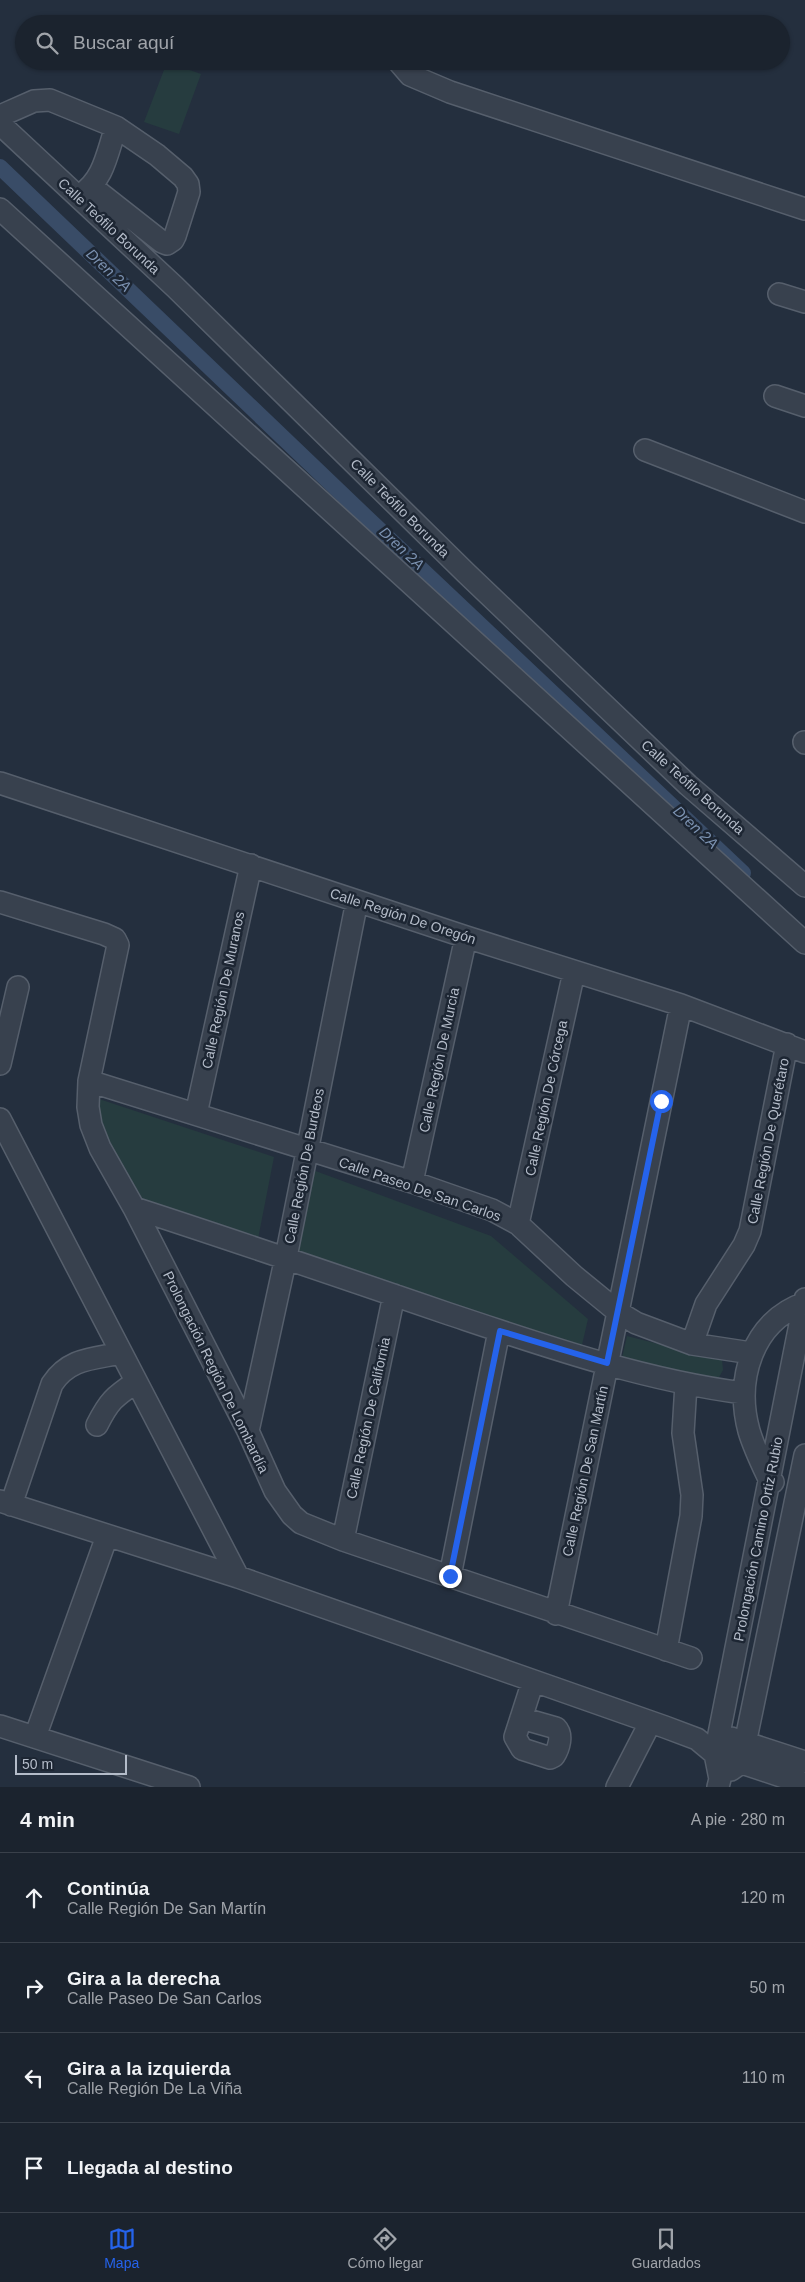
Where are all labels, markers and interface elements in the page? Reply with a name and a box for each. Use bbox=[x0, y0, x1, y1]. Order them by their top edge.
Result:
search box bbox=[15, 15, 790, 70]
icon: search bbox=[33, 29, 61, 57]
text: Buscar aquí bbox=[73, 32, 174, 53]
street label: Calle Teófilo Borunda bbox=[55, 175, 163, 277]
water label: Dren 2A bbox=[83, 245, 135, 295]
street label: Calle Teófilo Borunda bbox=[347, 455, 453, 561]
water label: Dren 2A bbox=[376, 523, 428, 573]
street label: Calle Teófilo Borunda bbox=[638, 737, 748, 838]
water label: Dren 2A bbox=[670, 802, 722, 852]
street label: Calle Región De Oregón bbox=[328, 885, 478, 947]
street label: Calle Región De Muranos bbox=[199, 910, 247, 1070]
street label: Calle Región De Murcia bbox=[416, 986, 462, 1134]
street label: Calle Región De Córcega bbox=[522, 1018, 570, 1177]
street label: Calle Región De Querétaro bbox=[744, 1056, 792, 1225]
street label: Calle Región De Burdeos bbox=[281, 1087, 327, 1245]
route start bbox=[650, 1090, 673, 1113]
street label: Calle Paseo De San Carlos bbox=[337, 1154, 503, 1224]
street label: Prolongación Región De Lombardía bbox=[160, 1268, 272, 1476]
street label: Calle Región De California bbox=[343, 1335, 393, 1500]
street label: Calle Región De San Martín bbox=[559, 1384, 611, 1558]
street label: Prolongación Camino Ortiz Rubio bbox=[730, 1435, 786, 1643]
route end bbox=[439, 1565, 462, 1588]
scale bar bbox=[15, 1752, 128, 1775]
text: 50 m bbox=[22, 1756, 53, 1772]
text: 4 min bbox=[20, 1808, 75, 1831]
text: A pie · 280 m bbox=[691, 1811, 785, 1828]
text: Continúa bbox=[67, 1878, 149, 1899]
icon: ahead bbox=[20, 1884, 48, 1912]
text: 120 m bbox=[741, 1889, 785, 1906]
text: Calle Región De San Martín bbox=[67, 1900, 266, 1917]
text: Gira a la derecha bbox=[67, 1968, 220, 1989]
icon: right bbox=[20, 1974, 48, 2002]
text: 50 m bbox=[749, 1979, 785, 1996]
text: Calle Paseo De San Carlos bbox=[67, 1990, 262, 2007]
text: Gira a la izquierda bbox=[67, 2058, 231, 2079]
icon: left bbox=[20, 2064, 48, 2092]
text: 110 m bbox=[742, 2069, 785, 2086]
text: Calle Región De La Viña bbox=[67, 2080, 242, 2097]
icon: arrive bbox=[20, 2154, 48, 2182]
text: Llegada al destino bbox=[67, 2157, 233, 2178]
tab: Mapa bbox=[104, 2225, 139, 2271]
tab: Cómo llegar bbox=[348, 2225, 423, 2271]
tab: Guardados bbox=[631, 2225, 701, 2271]

